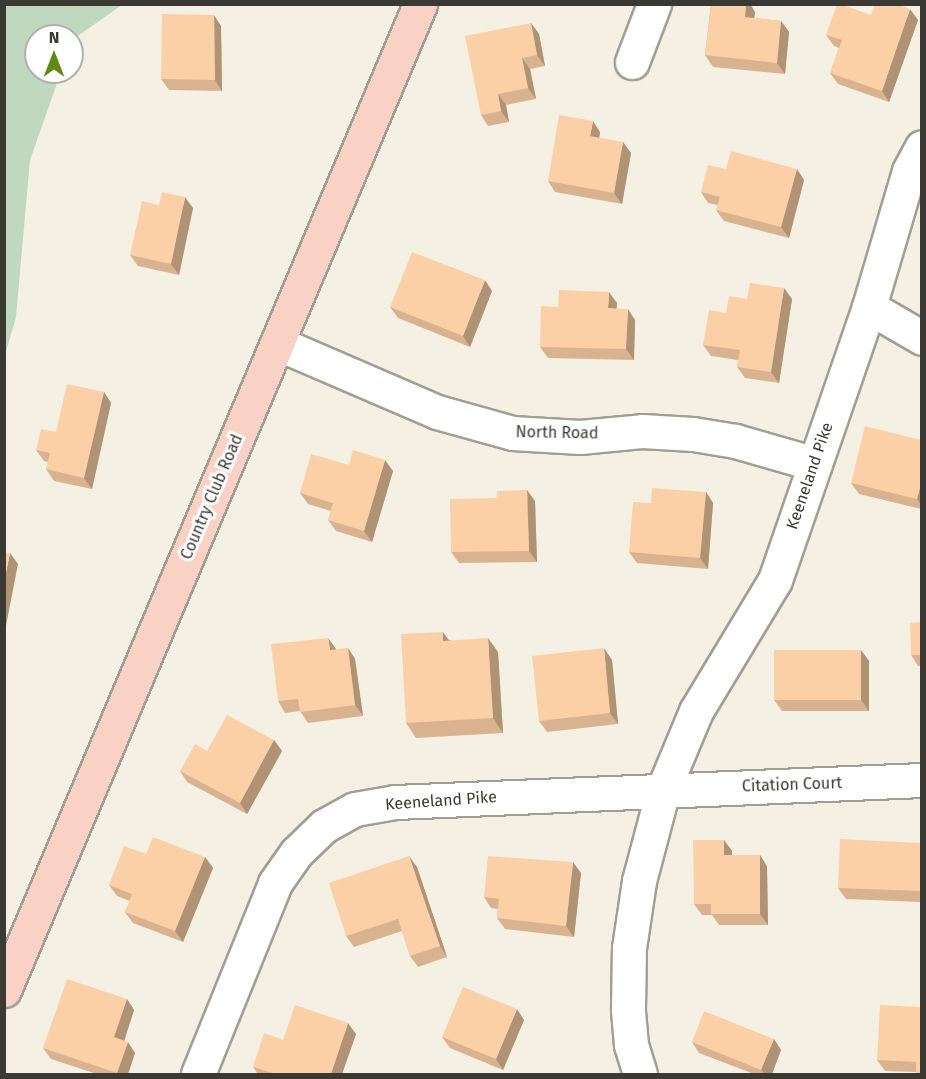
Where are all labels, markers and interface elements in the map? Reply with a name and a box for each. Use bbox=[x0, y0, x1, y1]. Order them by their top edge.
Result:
north arrow bbox=[24, 24, 84, 84]
text: N bbox=[49, 28, 59, 47]
street label: Keeneland Pike bbox=[783, 420, 837, 532]
street label: North Road bbox=[515, 423, 599, 443]
street label: Country Club Road bbox=[177, 431, 247, 563]
street label: Citation Court bbox=[742, 774, 842, 796]
street label: Keeneland Pike bbox=[385, 788, 497, 814]

